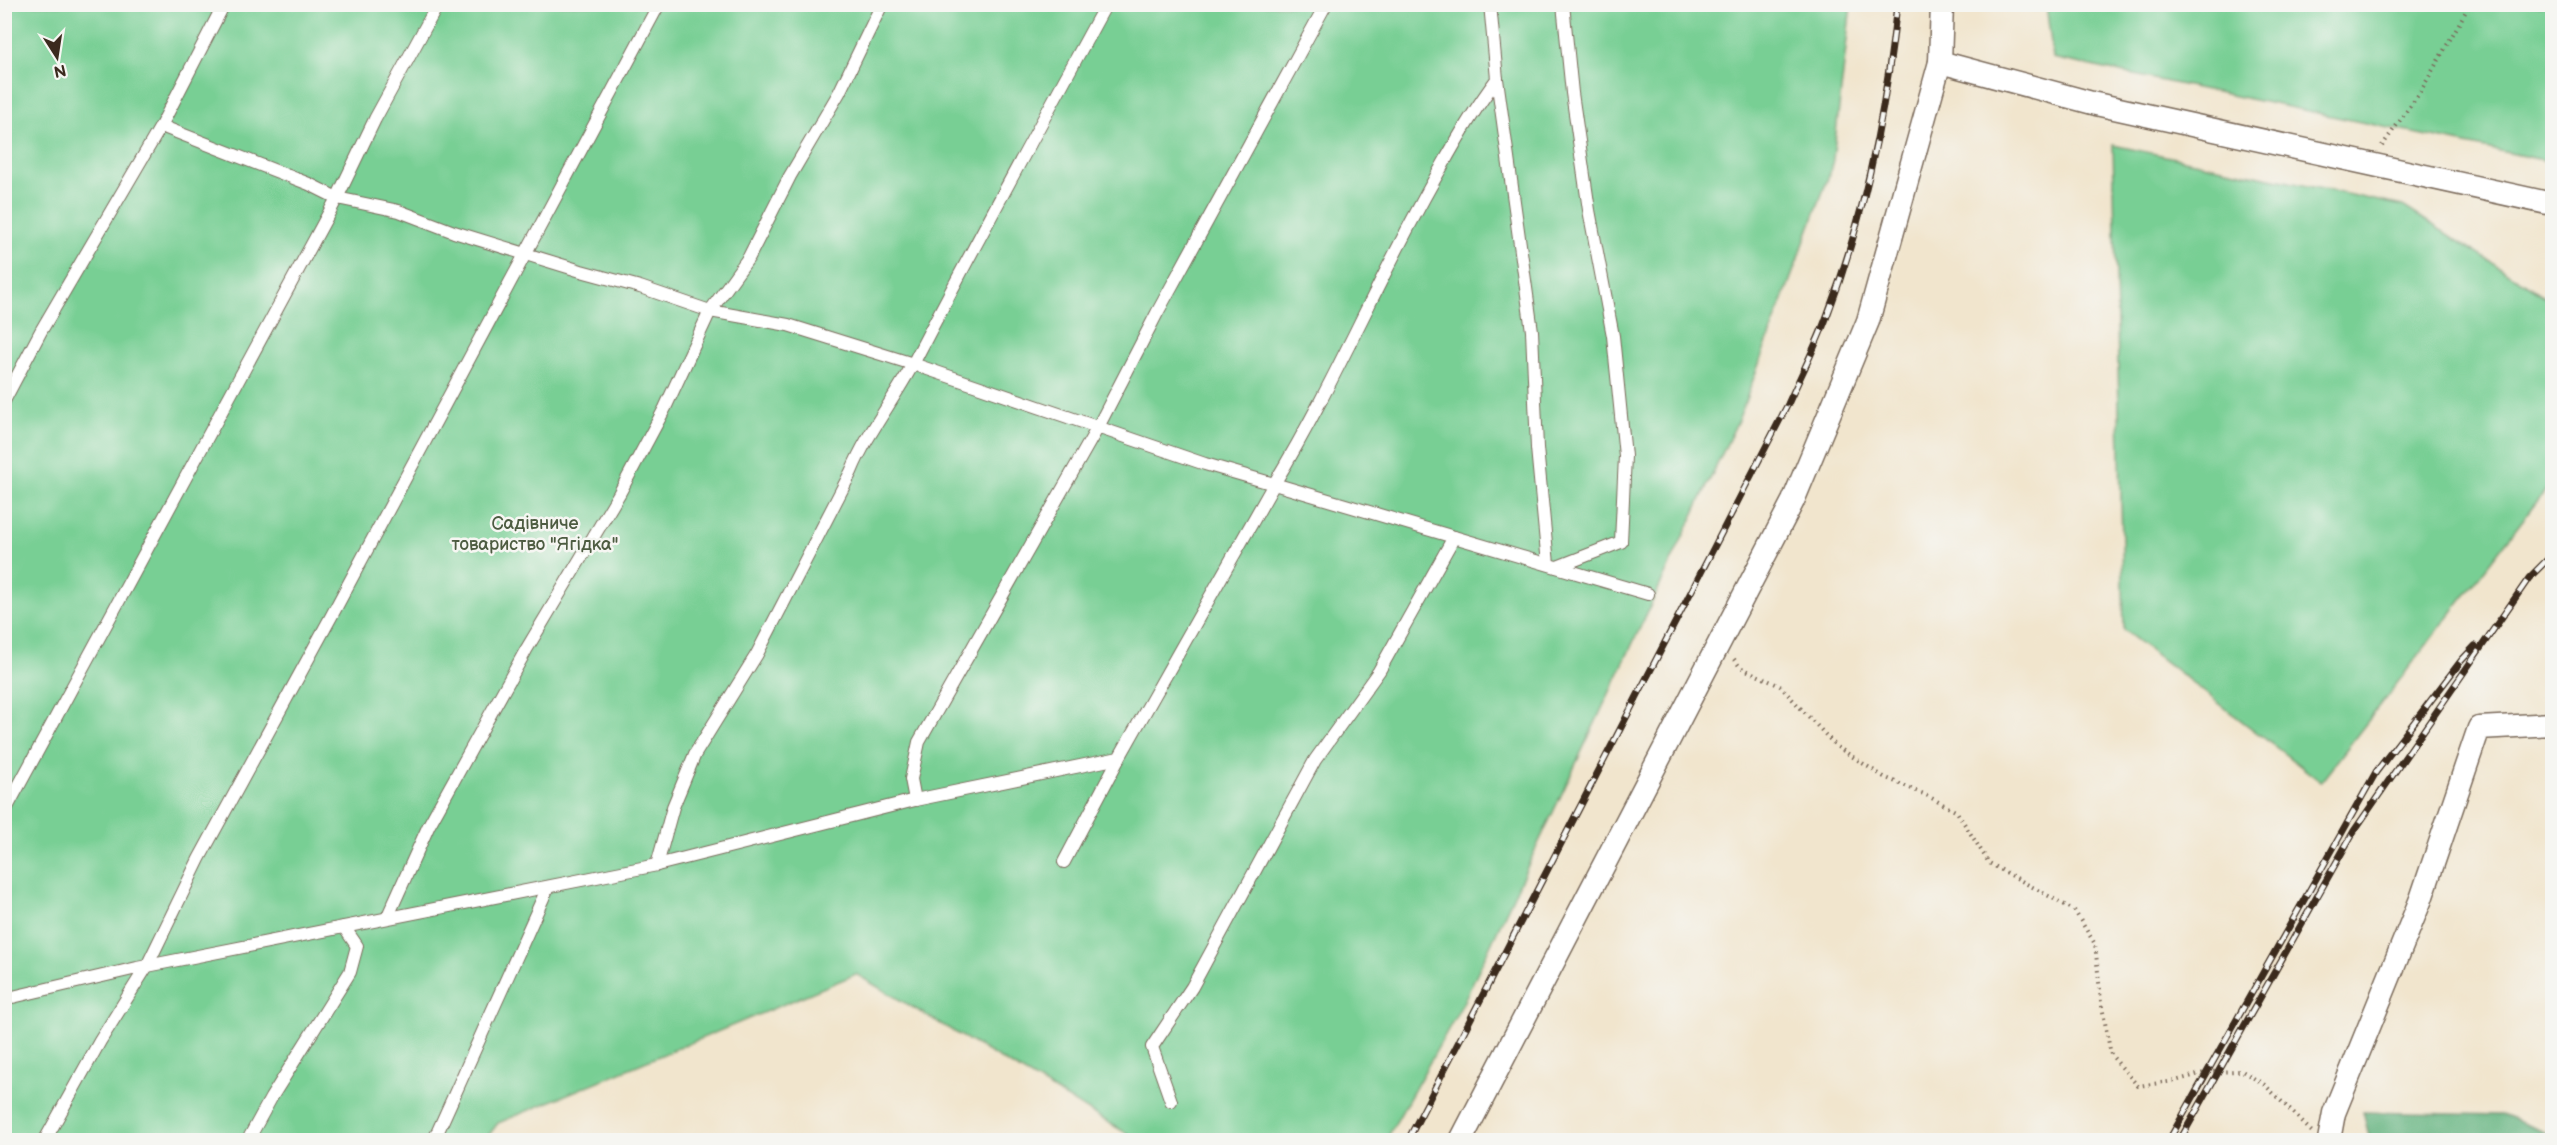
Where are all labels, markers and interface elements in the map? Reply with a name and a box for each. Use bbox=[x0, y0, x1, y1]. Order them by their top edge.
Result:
north arrow bbox=[27, 27, 87, 87]
text: N bbox=[52, 60, 68, 81]
park label: Садівниче товариство "Ягідка" bbox=[452, 513, 618, 555]

